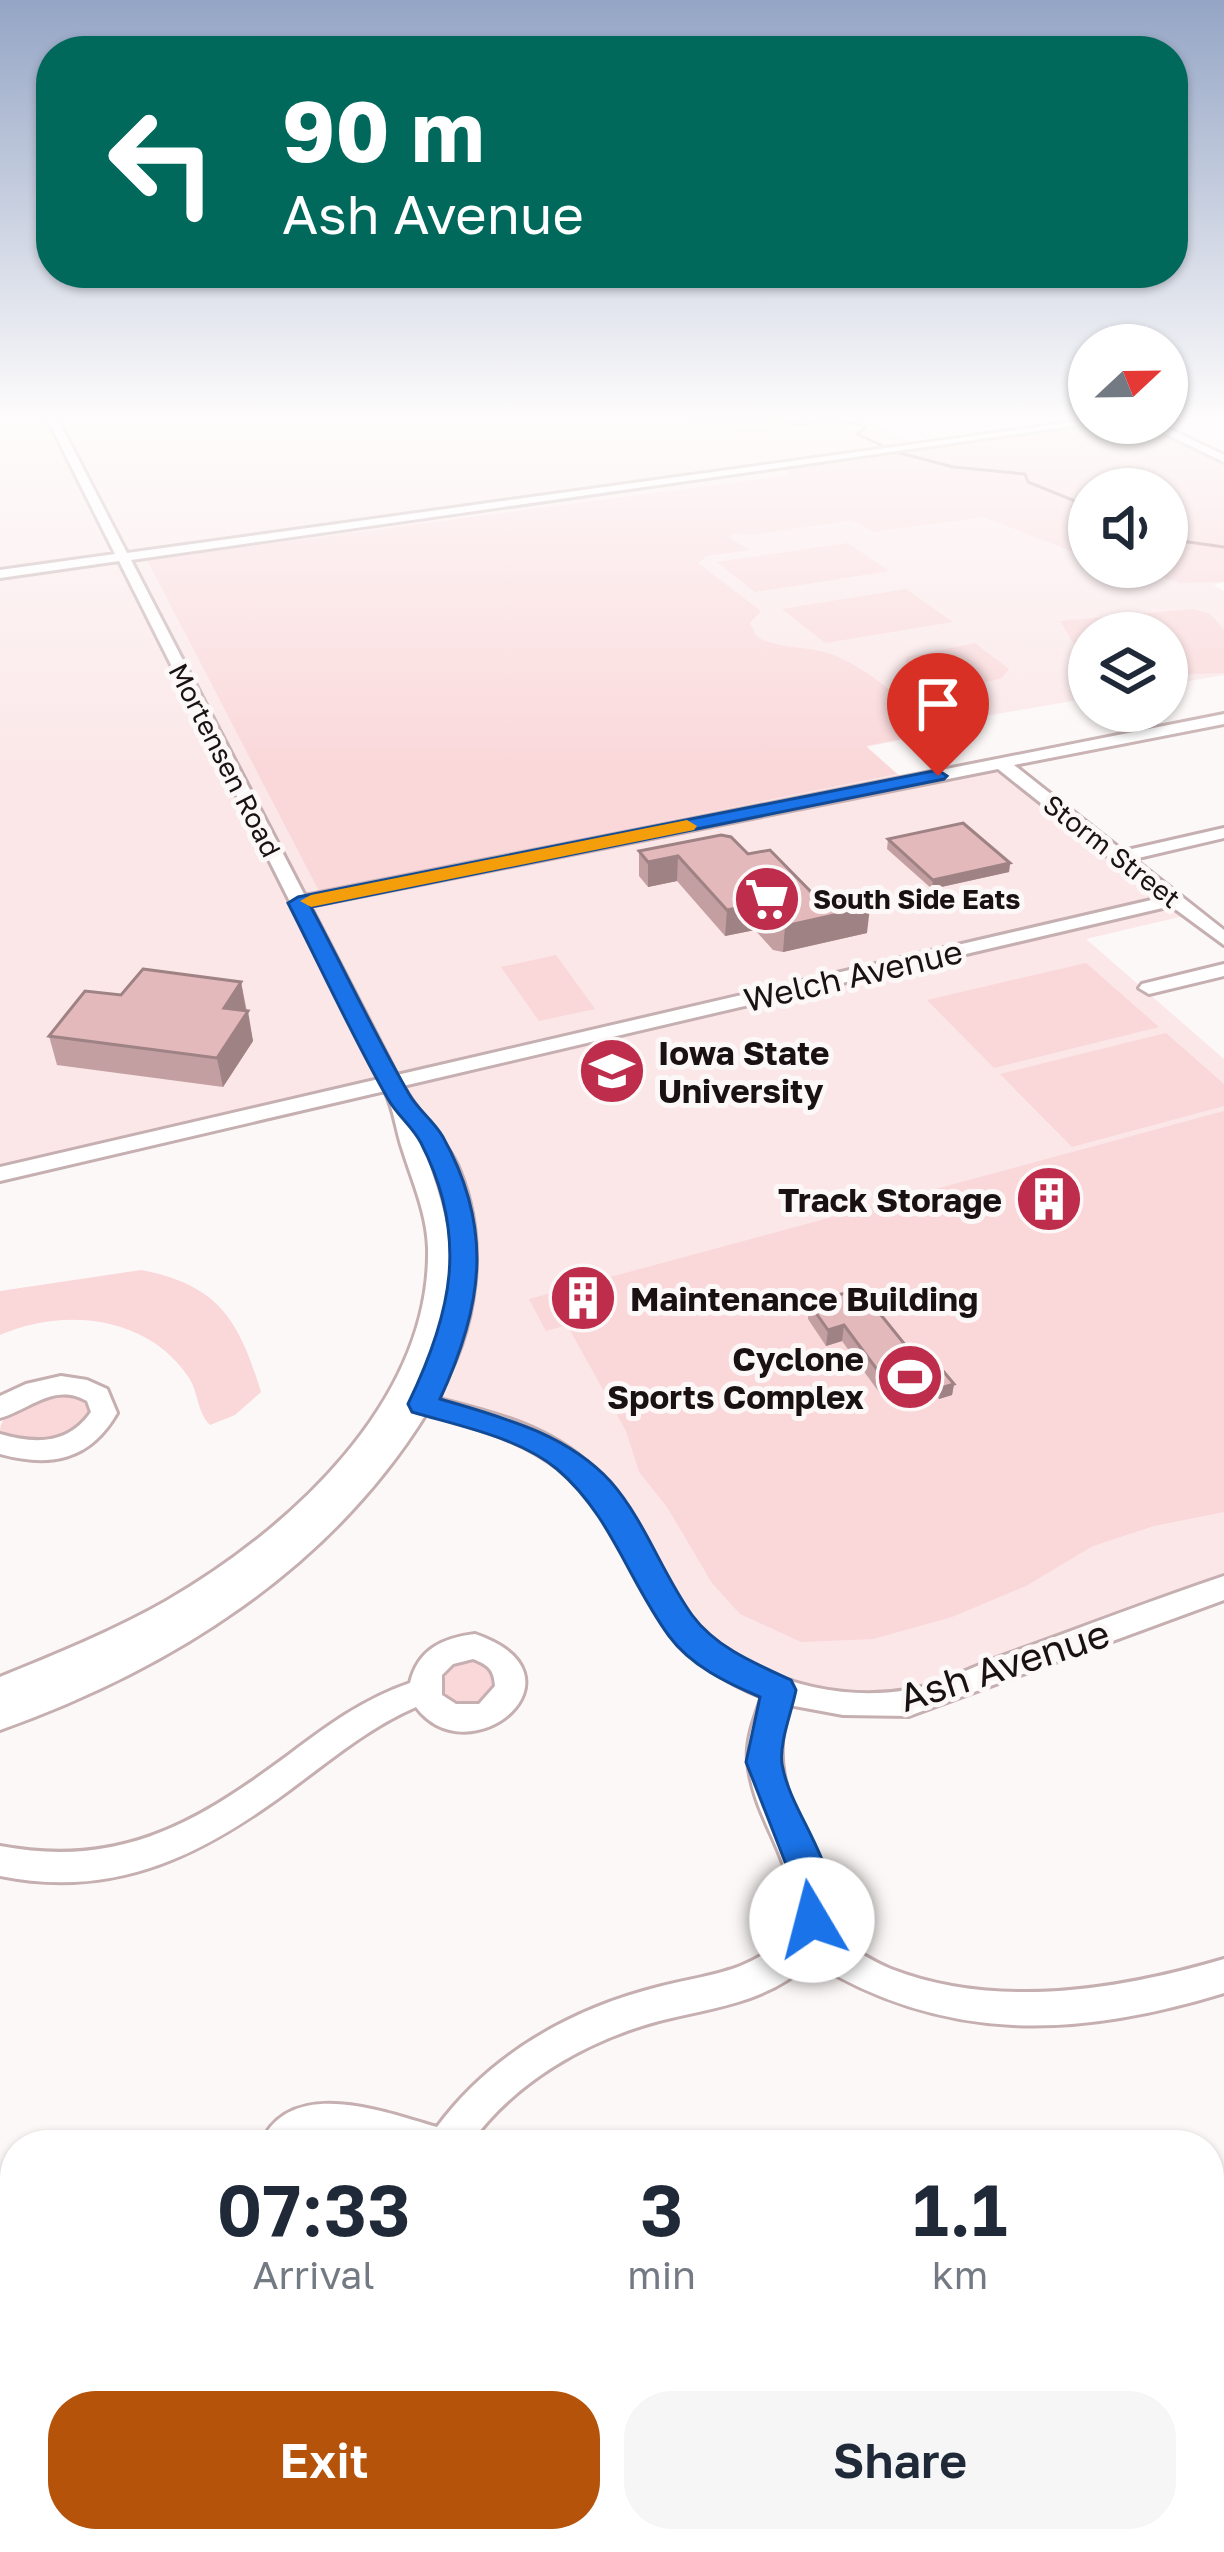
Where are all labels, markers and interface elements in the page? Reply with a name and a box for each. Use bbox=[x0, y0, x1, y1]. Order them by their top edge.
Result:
text: 90 m bbox=[282, 80, 484, 180]
icon: left bbox=[84, 84, 240, 240]
text: Ash Avenue bbox=[282, 181, 584, 246]
north arrow bbox=[1068, 324, 1188, 444]
map controls bbox=[1068, 324, 1188, 732]
button: sound bbox=[1068, 468, 1188, 588]
button: layers bbox=[1068, 612, 1188, 732]
pin bbox=[887, 653, 989, 776]
street label: Mortensen Road bbox=[162, 658, 288, 862]
icon: arrive bbox=[905, 671, 971, 737]
street label: Storm Street bbox=[1037, 788, 1187, 914]
supermarket icon: South Side Eats bbox=[732, 864, 802, 934]
place label: South Side Eats bbox=[813, 883, 1020, 915]
street label: Welch Avenue bbox=[740, 931, 966, 1019]
place label: Iowa State University bbox=[658, 1033, 830, 1110]
school or university icon: Iowa State University bbox=[577, 1036, 647, 1106]
building icon: Track Storage bbox=[1014, 1164, 1084, 1234]
place label: Track Storage bbox=[778, 1180, 1002, 1219]
building icon: Maintenance Building bbox=[548, 1263, 618, 1333]
place label: Maintenance Building bbox=[630, 1279, 978, 1318]
place label: Cyclone Sports Complex bbox=[607, 1339, 864, 1416]
sports icon: Cyclone Sports Complex bbox=[875, 1342, 945, 1412]
street label: Ash Avenue bbox=[893, 1609, 1115, 1721]
position arrow bbox=[749, 1857, 875, 1983]
text: 07:33 bbox=[216, 2165, 411, 2252]
text: 3 bbox=[640, 2165, 683, 2252]
text: 1.1 bbox=[913, 2165, 1008, 2252]
text: Arrival bbox=[252, 2251, 375, 2298]
text: min bbox=[627, 2251, 696, 2298]
text: km bbox=[932, 2251, 988, 2298]
button: Exit bbox=[48, 2391, 600, 2529]
button: Share bbox=[624, 2391, 1176, 2529]

